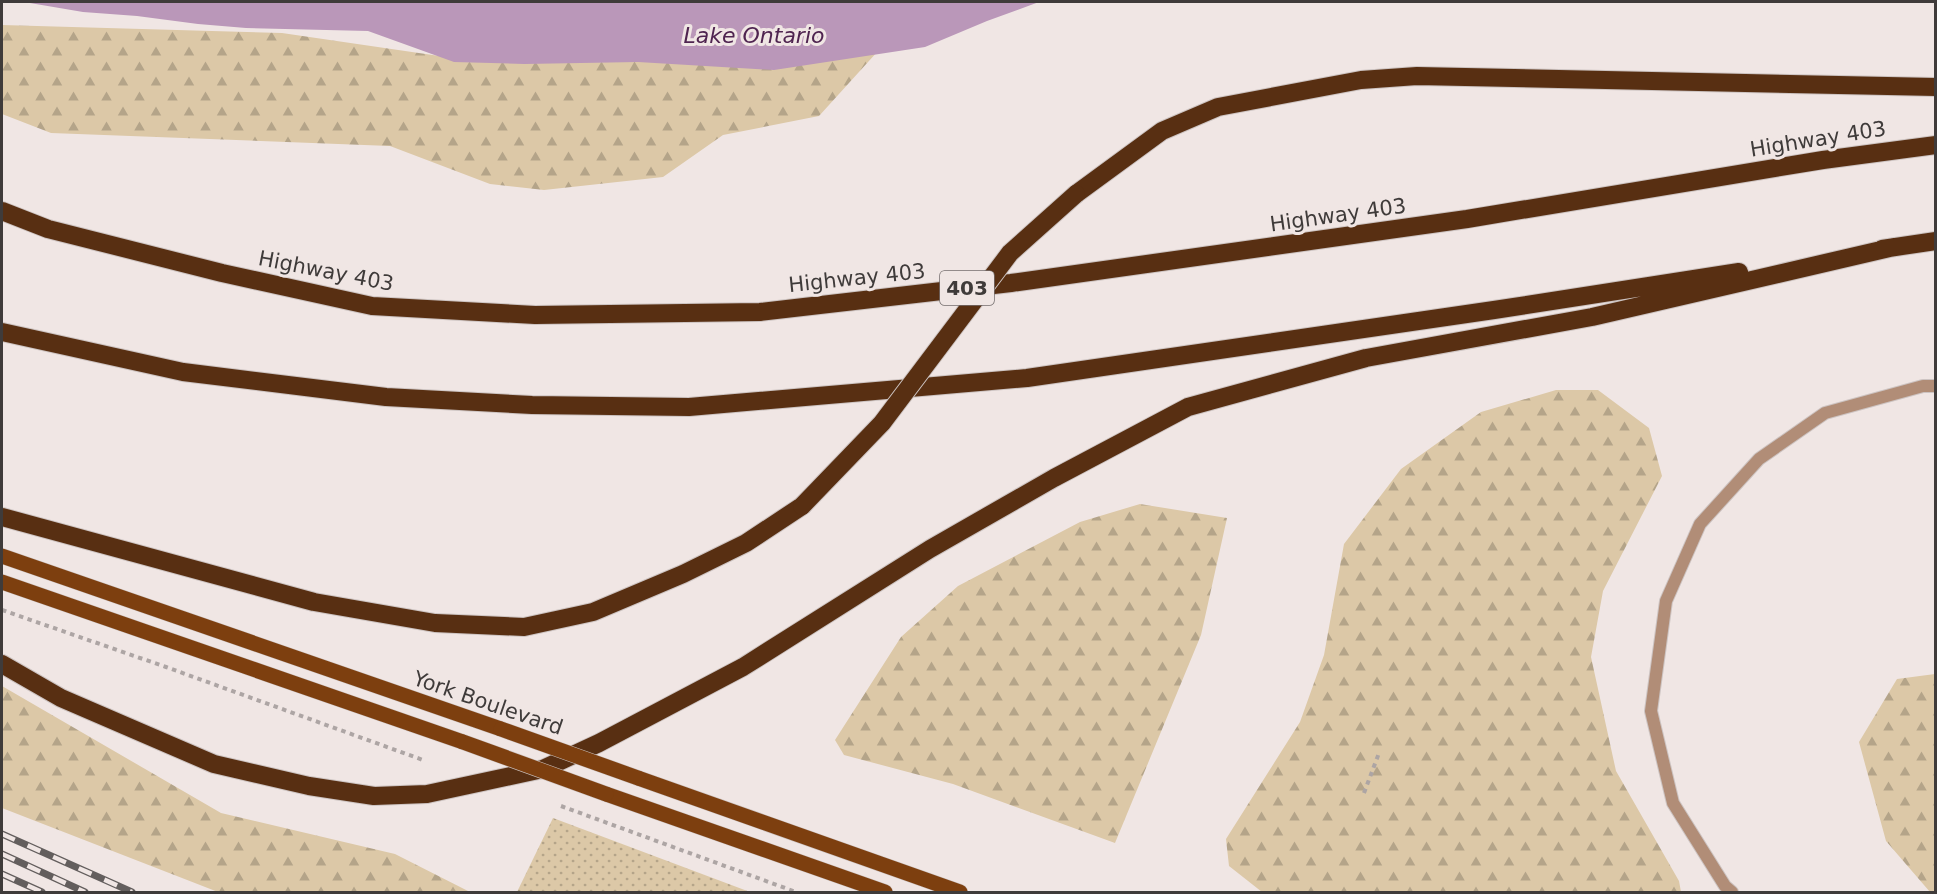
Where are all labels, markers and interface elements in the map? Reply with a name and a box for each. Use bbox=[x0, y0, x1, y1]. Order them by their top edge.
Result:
water label: Lake Ontario bbox=[684, 23, 825, 48]
street label: Highway 403 bbox=[1748, 116, 1888, 162]
street label: Highway 403 bbox=[1268, 194, 1408, 236]
street label: Highway 403 bbox=[256, 246, 396, 296]
street label: Highway 403 bbox=[787, 259, 927, 297]
road number: 403 bbox=[940, 271, 994, 305]
street label: York Boulevard bbox=[409, 666, 566, 740]

